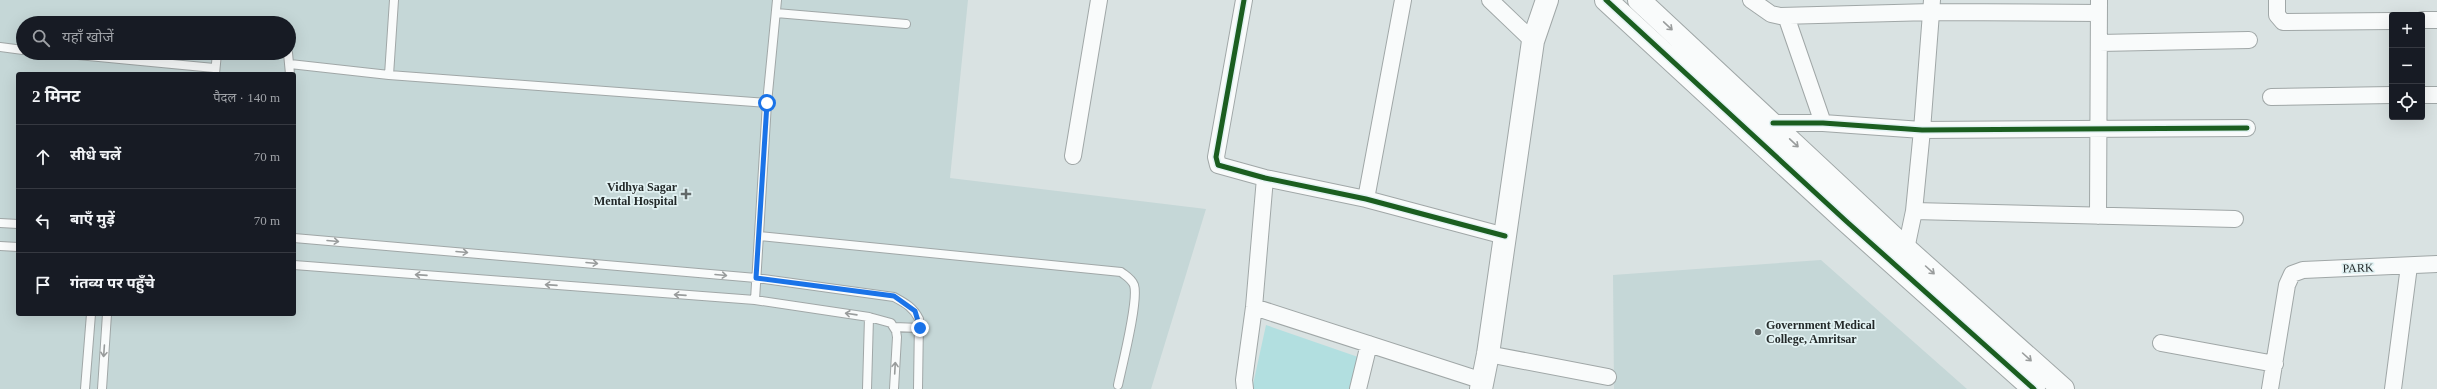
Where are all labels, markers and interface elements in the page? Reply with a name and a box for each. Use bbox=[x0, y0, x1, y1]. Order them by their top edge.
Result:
map controls bbox=[2389, 12, 2425, 120]
button: + bbox=[2389, 12, 2425, 48]
search box bbox=[16, 16, 296, 60]
one-way arrow bbox=[1663, 22, 1673, 31]
icon: search bbox=[30, 27, 52, 49]
text: यहाँ खोजें bbox=[62, 29, 114, 45]
button: − bbox=[2389, 48, 2425, 84]
button: locate bbox=[2389, 84, 2425, 120]
text: 2 मिनट bbox=[32, 87, 80, 106]
text: पैदल · 140 m bbox=[213, 90, 280, 105]
route start bbox=[758, 94, 776, 112]
one-way arrow bbox=[1789, 139, 1800, 148]
icon: ahead bbox=[32, 146, 54, 168]
text: सीधे चलें bbox=[70, 147, 121, 163]
text: 70 m bbox=[254, 149, 280, 164]
place label: Vidhya Sagar Mental Hospital bbox=[594, 180, 678, 208]
marker: Vidhya Sagar Mental Hospital bbox=[680, 188, 692, 200]
icon: left bbox=[32, 210, 54, 232]
text: बाएँ मुड़ें bbox=[70, 211, 115, 227]
text: 70 m bbox=[254, 213, 280, 228]
one-way arrow bbox=[326, 237, 339, 245]
one-way arrow bbox=[455, 249, 468, 256]
one-way arrow bbox=[585, 260, 598, 267]
street label: PARK bbox=[2342, 260, 2374, 276]
one-way arrow bbox=[1925, 266, 1935, 275]
one-way arrow bbox=[415, 271, 428, 278]
one-way arrow bbox=[714, 271, 727, 278]
icon: arrive bbox=[32, 274, 54, 296]
text: गंतव्य पर पहुँचे bbox=[70, 275, 155, 291]
one-way arrow bbox=[545, 281, 558, 289]
one-way arrow bbox=[674, 292, 687, 299]
one-way arrow bbox=[845, 310, 858, 318]
place label: Government Medical College, Amritsar bbox=[1766, 318, 1876, 346]
route end bbox=[911, 319, 929, 337]
marker: Government Medical College, Amritsar bbox=[1753, 327, 1763, 337]
one-way arrow bbox=[101, 345, 108, 358]
one-way arrow bbox=[2022, 352, 2032, 362]
one-way arrow bbox=[891, 362, 899, 375]

